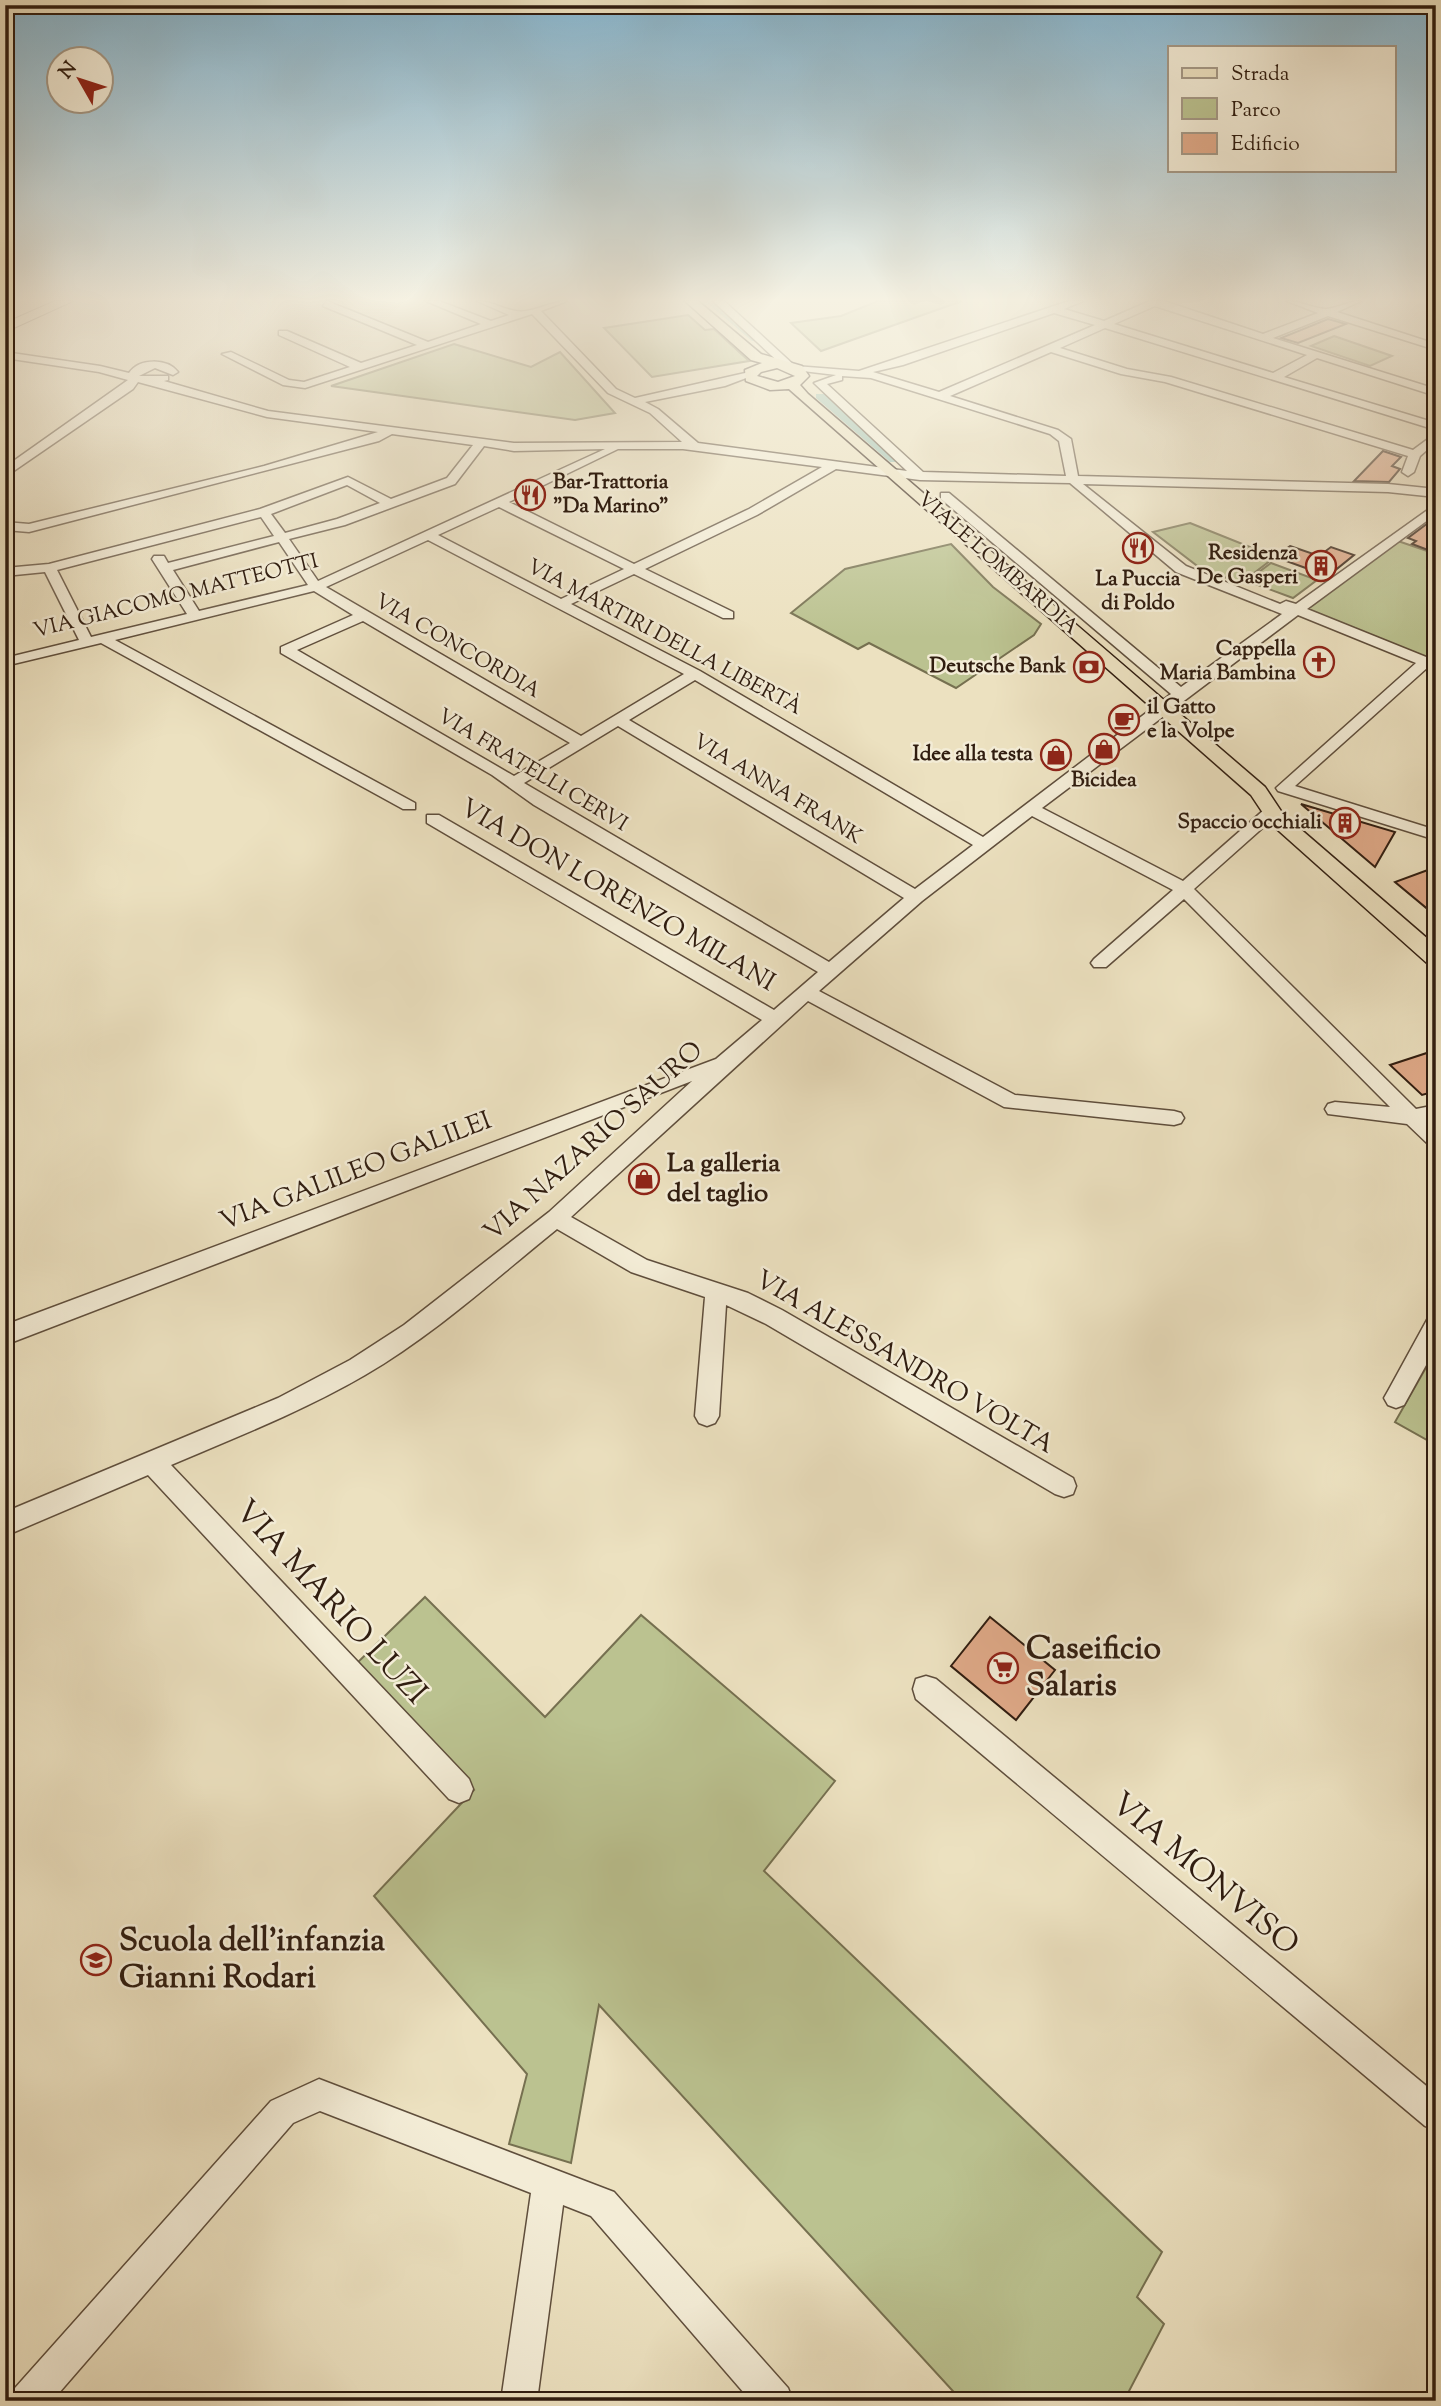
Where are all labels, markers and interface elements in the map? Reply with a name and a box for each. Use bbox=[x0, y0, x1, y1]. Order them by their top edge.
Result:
north arrow bbox=[46, 46, 116, 116]
legend bbox=[1168, 46, 1396, 172]
text: N bbox=[53, 56, 84, 85]
text: Strada bbox=[1231, 60, 1290, 90]
text: Parco bbox=[1231, 96, 1281, 126]
text: Edificio bbox=[1231, 130, 1300, 160]
place label: Bar-Trattoria "Da Marino" bbox=[553, 468, 669, 522]
restaurant icon: Bar-Trattoria "Da Marino" bbox=[513, 478, 547, 512]
street label: VIALE LOMBARDIA bbox=[910, 485, 1084, 643]
restaurant icon: La Puccia di Poldo bbox=[1121, 531, 1155, 565]
place label: Residenza De Gasperi bbox=[1197, 539, 1298, 593]
street label: VIA GIACOMO MATTEOTTI bbox=[31, 547, 322, 647]
building icon: Residenza De Gasperi bbox=[1304, 549, 1338, 583]
street label: VIA MARTIRI DELLA LIBERTÀ bbox=[521, 552, 807, 724]
place label: La Puccia di Poldo bbox=[1095, 565, 1181, 619]
street label: VIA CONCORDIA bbox=[368, 587, 546, 707]
place label: Cappella Maria Bambina bbox=[1160, 635, 1296, 689]
church icon: Cappella Maria Bambina bbox=[1302, 645, 1336, 679]
bank icon: Deutsche Bank bbox=[1072, 650, 1106, 684]
place label: Deutsche Bank bbox=[930, 652, 1067, 682]
place label: il Gatto e la Volpe bbox=[1147, 693, 1235, 747]
street label: VIA FRATELLI CERVI bbox=[431, 702, 633, 840]
cafe icon: il Gatto e la Volpe bbox=[1107, 703, 1141, 737]
street label: VIA ANNA FRANK bbox=[687, 727, 867, 853]
shop icon: Bicidea bbox=[1087, 732, 1121, 766]
shop icon: Idee alla testa bbox=[1039, 738, 1073, 772]
place label: Idee alla testa bbox=[913, 740, 1033, 770]
place label: Bicidea bbox=[1071, 766, 1137, 796]
street label: VIA DON LORENZO MILANI bbox=[452, 790, 782, 1002]
building icon: Spaccio occhiali bbox=[1328, 806, 1362, 840]
place label: Spaccio occhiali bbox=[1177, 808, 1322, 838]
street label: VIA NAZARIO SAURO bbox=[476, 1033, 712, 1251]
street label: VIA GALILEO GALILEI bbox=[215, 1103, 498, 1241]
place label: La galleria del taglio bbox=[667, 1146, 780, 1213]
shop icon: La galleria del taglio bbox=[627, 1162, 661, 1196]
street label: VIA ALESSANDRO VOLTA bbox=[748, 1262, 1060, 1464]
street label: VIA MARIO LUZI bbox=[223, 1490, 437, 1716]
place label: Caseificio Salaris bbox=[1026, 1627, 1161, 1710]
supermarket icon: Caseificio Salaris bbox=[986, 1651, 1020, 1685]
street label: VIA MONVISO bbox=[1100, 1782, 1308, 1968]
place label: Scuola dell'infanzia Gianni Rodari bbox=[119, 1919, 385, 2002]
school or university icon: Scuola dell'infanzia Gianni Rodari bbox=[79, 1943, 113, 1977]

